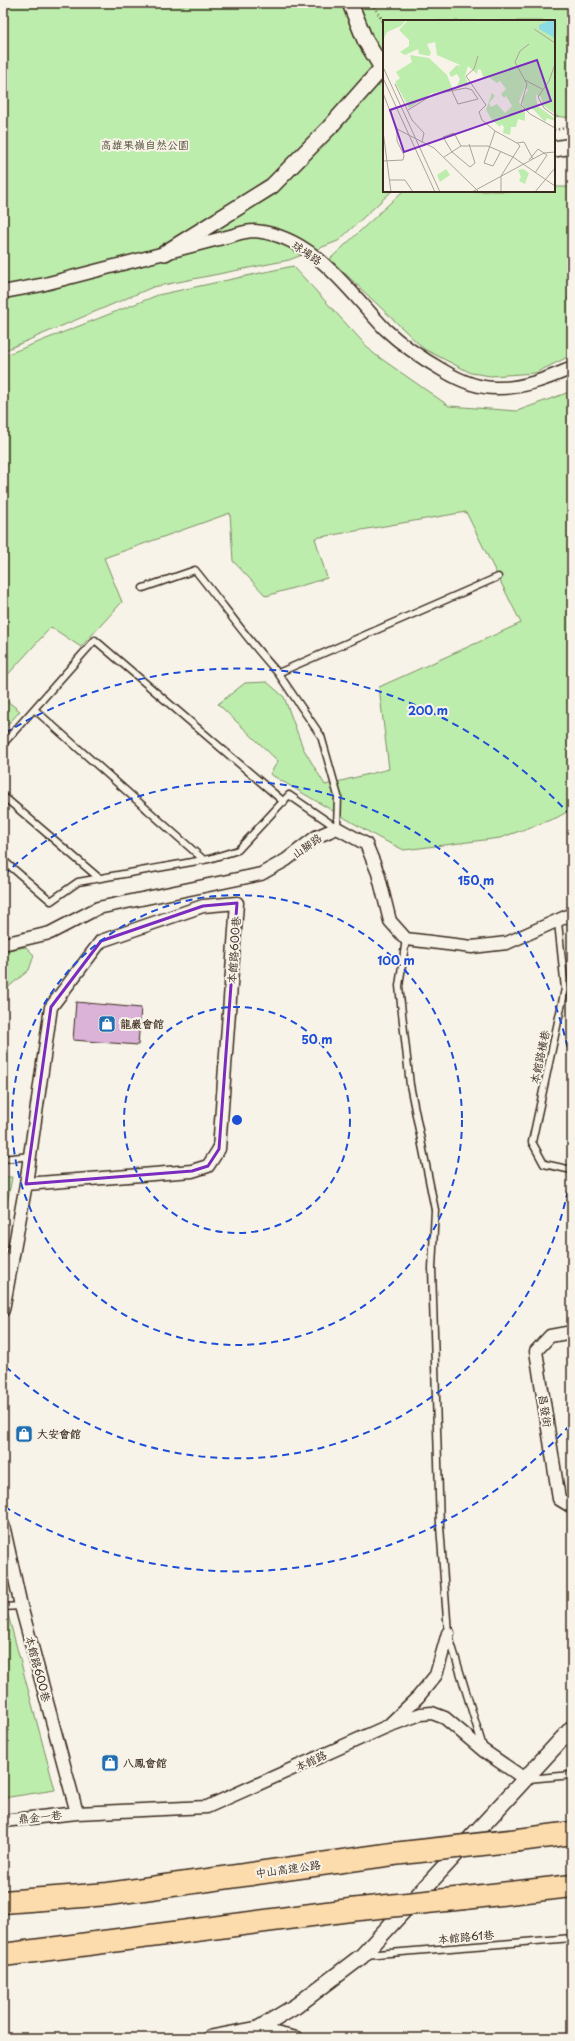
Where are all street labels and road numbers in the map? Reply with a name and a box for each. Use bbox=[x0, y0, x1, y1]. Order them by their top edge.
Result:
street label: 球場路 bbox=[289, 236, 326, 269]
street label: 山腳路 bbox=[288, 829, 325, 862]
street label: 本館路600巷 bbox=[223, 916, 244, 984]
street label: 本館路橫巷 bbox=[525, 1028, 554, 1086]
street label: 昌發街 bbox=[535, 1393, 557, 1430]
street label: 本館路600巷 bbox=[21, 1634, 55, 1704]
street label: 本館路 bbox=[292, 1746, 329, 1775]
street label: 鼎金一巷 bbox=[17, 1806, 63, 1827]
street label: 中山高速公路 bbox=[254, 1855, 322, 1882]
street label: 本館路61巷 bbox=[437, 1926, 495, 1947]

